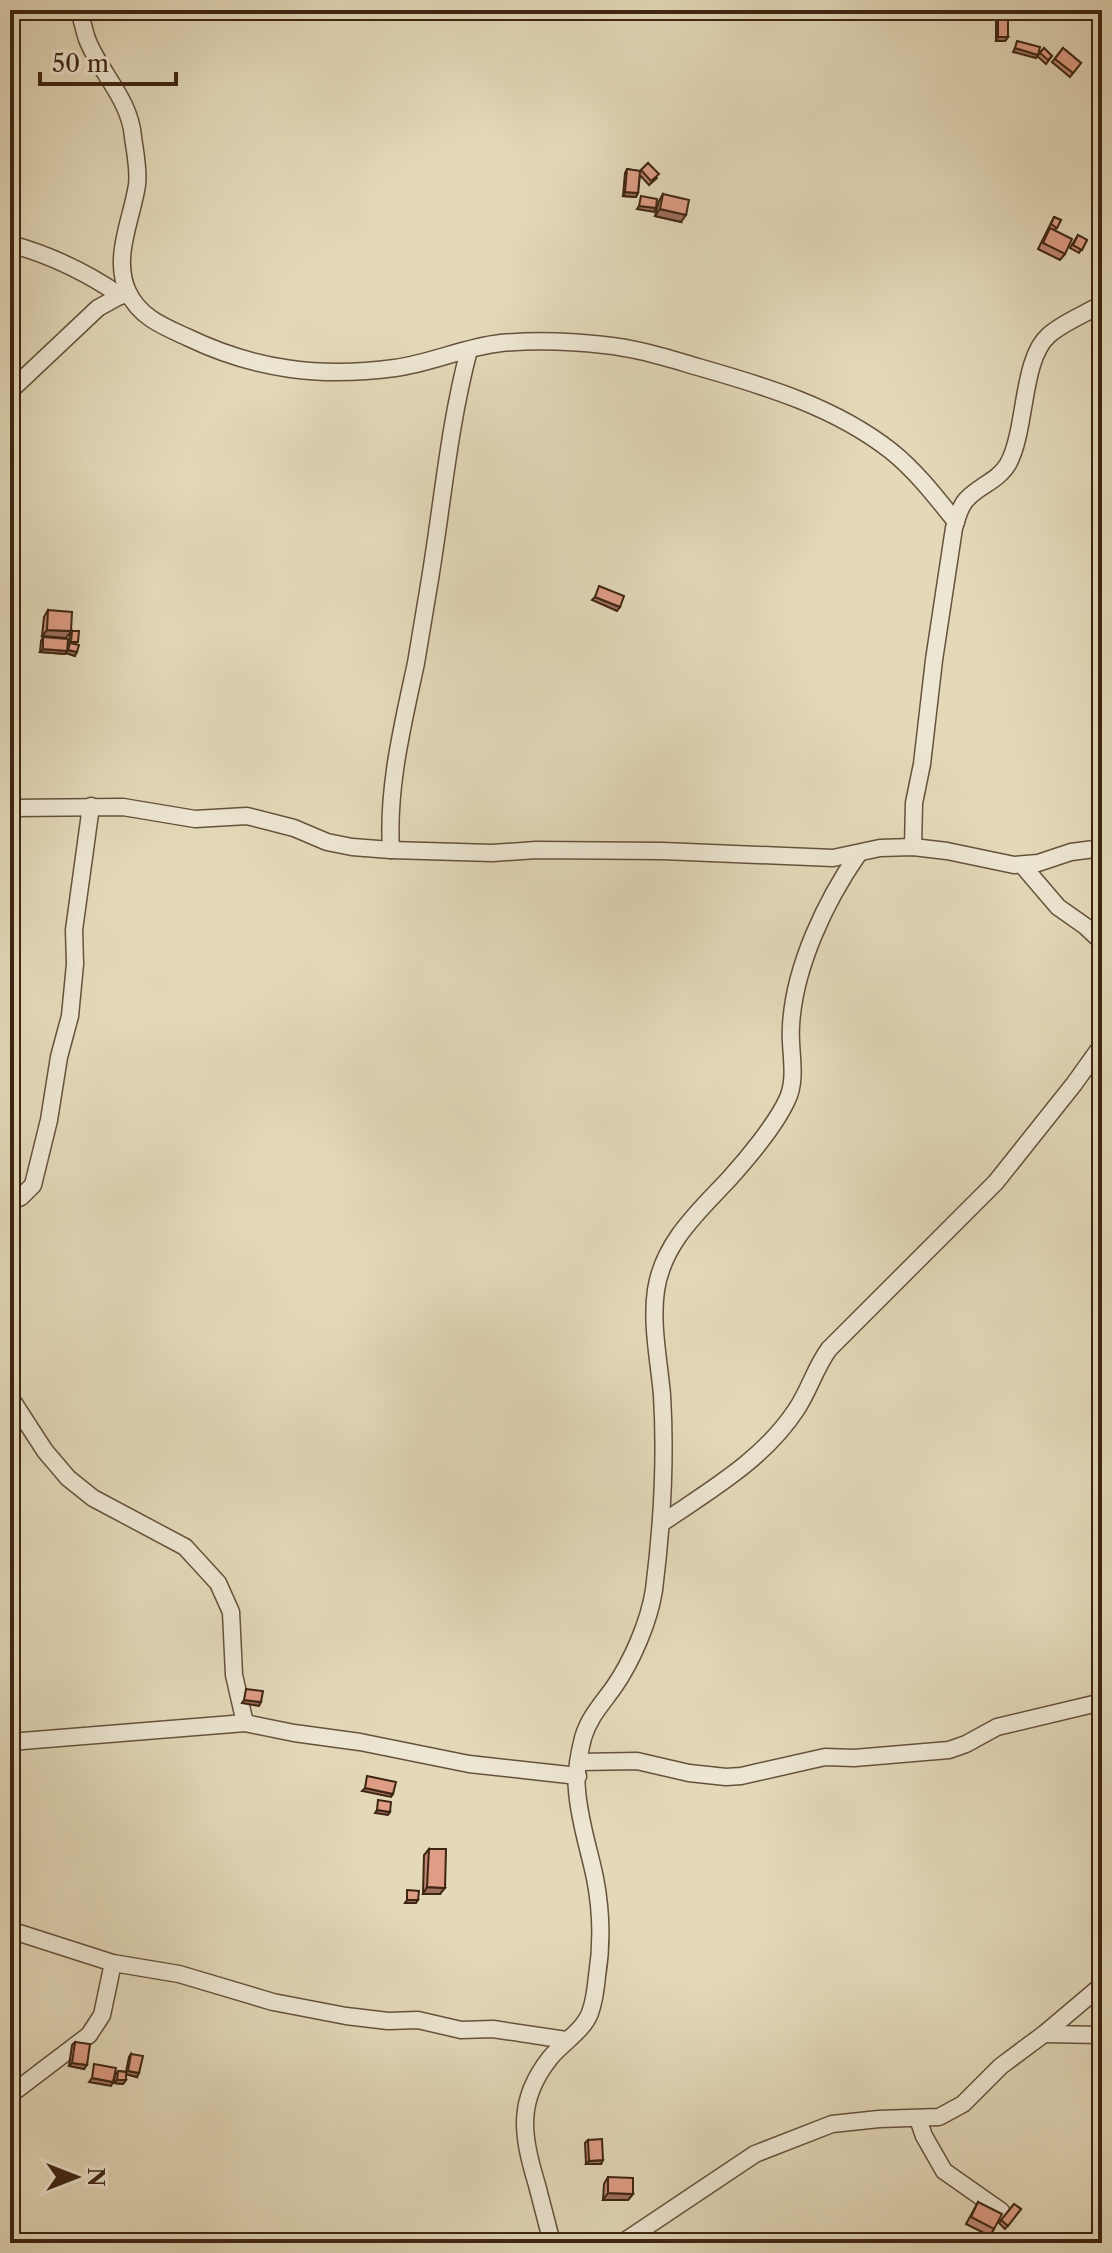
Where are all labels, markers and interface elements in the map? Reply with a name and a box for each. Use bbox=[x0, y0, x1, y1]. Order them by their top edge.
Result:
scale bar bbox=[40, 36, 176, 86]
text: 50 m bbox=[52, 49, 109, 78]
north arrow bbox=[36, 2137, 116, 2217]
text: N bbox=[82, 2167, 109, 2187]

